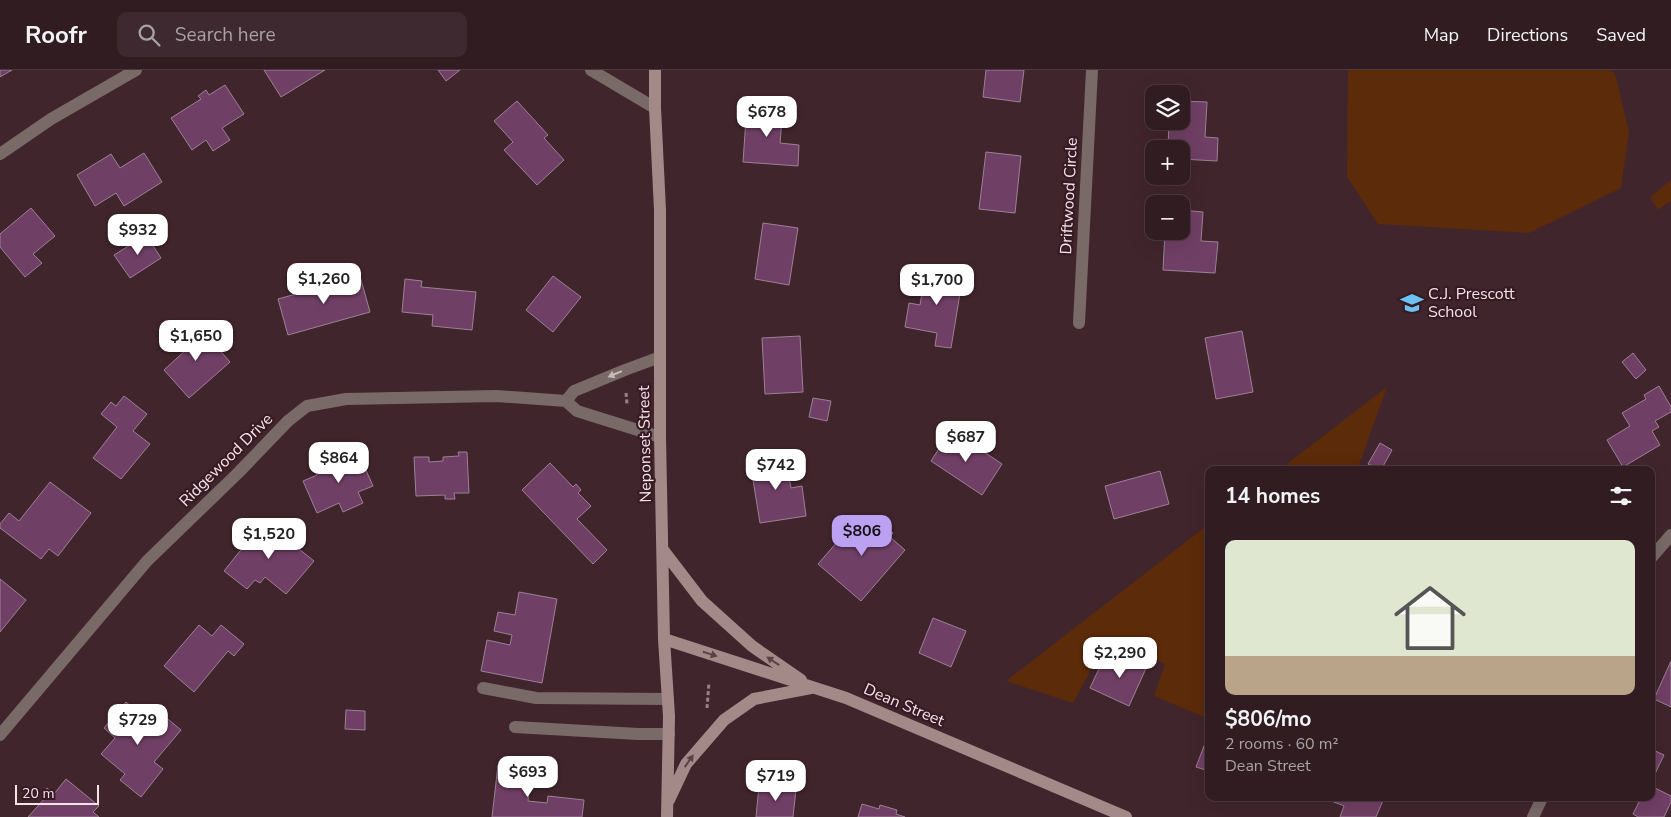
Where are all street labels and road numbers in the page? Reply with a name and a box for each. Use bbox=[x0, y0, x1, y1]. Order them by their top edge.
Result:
street label: Driftwood Circle bbox=[1055, 137, 1083, 255]
street label: Neponset Street bbox=[633, 385, 657, 503]
street label: Ridgewood Drive bbox=[174, 408, 278, 512]
street label: Dean Street bbox=[860, 678, 948, 732]

